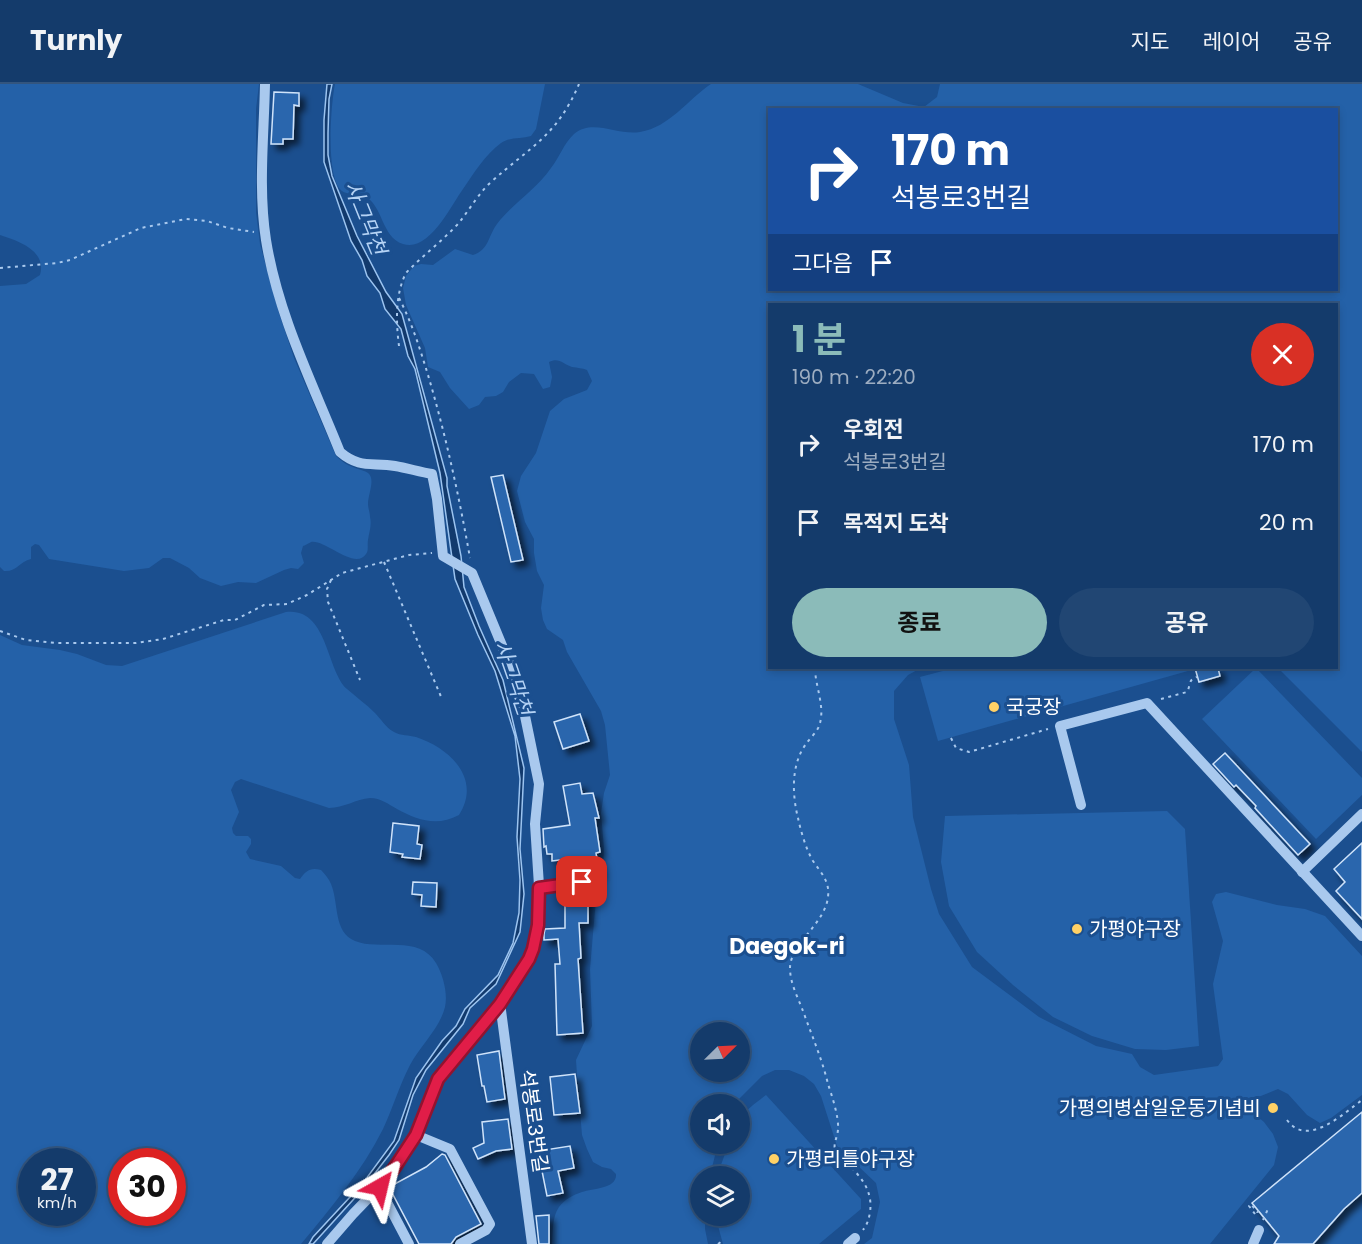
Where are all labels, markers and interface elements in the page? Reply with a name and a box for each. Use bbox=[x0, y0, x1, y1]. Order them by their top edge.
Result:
text: Turnly bbox=[30, 21, 122, 60]
text: 지도 bbox=[1131, 27, 1169, 56]
text: 레이어 bbox=[1202, 27, 1260, 56]
text: 공유 bbox=[1293, 27, 1332, 56]
text: 170 m bbox=[891, 121, 1010, 180]
icon: right bbox=[792, 132, 870, 210]
water label: 사그막천 bbox=[338, 177, 394, 262]
text: 석봉로3번길 bbox=[891, 179, 1031, 216]
icon: arrive bbox=[865, 246, 898, 279]
text: 그다음 bbox=[792, 248, 853, 279]
text: 1 분 bbox=[792, 314, 846, 365]
button: close bbox=[1251, 323, 1314, 386]
text: 190 m · 22:20 bbox=[792, 363, 916, 391]
text: 우회전 bbox=[843, 414, 904, 445]
icon: right bbox=[792, 428, 825, 461]
text: 170 m bbox=[1253, 429, 1314, 460]
text: 석봉로3번길 bbox=[843, 448, 947, 476]
icon: arrive bbox=[792, 506, 825, 539]
text: 20 m bbox=[1259, 507, 1314, 538]
text: 목적지 도착 bbox=[843, 508, 949, 539]
button: 종료 bbox=[792, 588, 1047, 657]
button: 공유 bbox=[1059, 588, 1314, 657]
water label: 사그막천 bbox=[487, 637, 541, 722]
place label: 국궁장 bbox=[1006, 693, 1061, 721]
marker: 국궁장 bbox=[987, 700, 1001, 714]
pin bbox=[556, 856, 607, 907]
icon: arrive bbox=[565, 865, 598, 898]
place label: 가평야구장 bbox=[1089, 915, 1181, 943]
marker: 가평야구장 bbox=[1070, 922, 1084, 936]
district label: Daegok-ri bbox=[729, 931, 845, 962]
north arrow bbox=[690, 1022, 750, 1082]
map controls bbox=[690, 1022, 750, 1226]
street label: 석봉로3번길 bbox=[513, 1068, 555, 1174]
button: sound bbox=[690, 1094, 750, 1154]
place label: 가평의병삼일운동기념비 bbox=[1059, 1094, 1261, 1122]
marker: 가평의병삼일운동기념비 bbox=[1266, 1101, 1280, 1115]
place label: 가평리틀야구장 bbox=[786, 1145, 915, 1173]
speed limit sign: 30 bbox=[108, 1148, 186, 1226]
marker: 가평리틀야구장 bbox=[767, 1152, 781, 1166]
position arrow bbox=[348, 1155, 412, 1219]
text: 27 bbox=[40, 1158, 74, 1201]
button: layers bbox=[690, 1166, 750, 1226]
text: km/h bbox=[37, 1192, 77, 1213]

